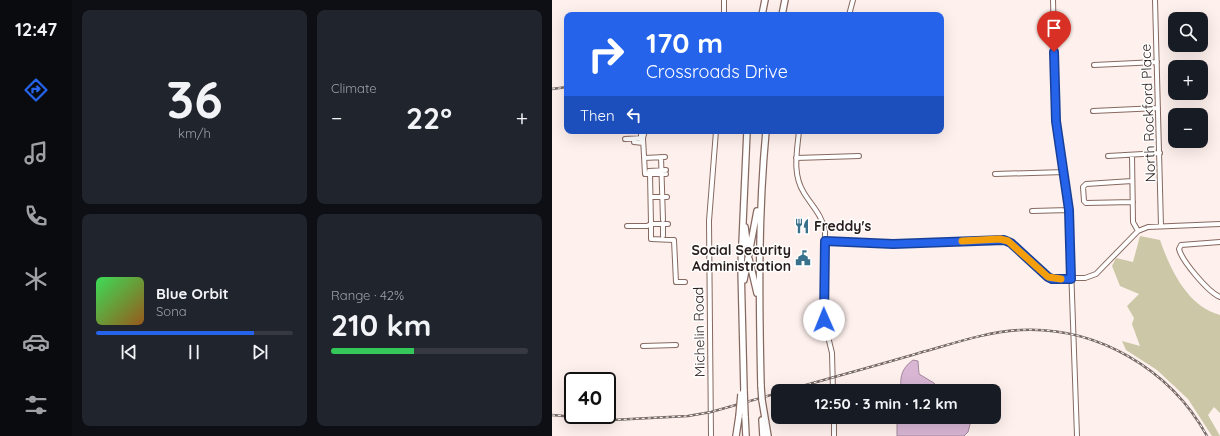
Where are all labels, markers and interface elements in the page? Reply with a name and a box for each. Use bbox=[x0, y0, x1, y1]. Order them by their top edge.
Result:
pin bbox=[1037, 11, 1071, 52]
map controls bbox=[1168, 12, 1208, 148]
button: search bbox=[1168, 12, 1208, 52]
icon: arrive bbox=[1043, 17, 1065, 39]
text: 12:47 bbox=[15, 18, 57, 41]
text: 170 m bbox=[646, 25, 723, 60]
icon: right bbox=[580, 28, 632, 80]
street label: North Rockford Place bbox=[1137, 43, 1159, 183]
text: Crossroads Drive bbox=[646, 60, 788, 83]
button: + bbox=[1168, 60, 1208, 100]
text: 36 bbox=[166, 66, 223, 131]
icon: directions bbox=[22, 76, 50, 104]
text: Climate bbox=[331, 80, 377, 96]
text: 22° bbox=[406, 99, 452, 137]
text: − bbox=[331, 104, 342, 132]
text: + bbox=[516, 104, 528, 132]
icon: left bbox=[623, 104, 645, 126]
text: Then bbox=[580, 106, 615, 125]
button: − bbox=[1168, 108, 1208, 148]
text: km/h bbox=[178, 125, 211, 141]
icon: music bbox=[22, 139, 50, 167]
icon: phone bbox=[22, 202, 50, 230]
restaurant icon: Freddy's bbox=[793, 217, 811, 235]
place label: Freddy's bbox=[814, 217, 872, 235]
place label: Social Security Administration bbox=[691, 241, 791, 275]
public building icon: Social Security Administration bbox=[794, 249, 812, 267]
icon: climate bbox=[22, 265, 50, 293]
text: Blue Orbit bbox=[156, 284, 229, 303]
text: Range · 42% bbox=[331, 287, 404, 303]
street label: Michelin Road bbox=[689, 287, 709, 377]
position arrow bbox=[803, 299, 845, 341]
text: Sona bbox=[156, 303, 187, 319]
text: 210 km bbox=[331, 306, 431, 344]
icon: car bbox=[22, 328, 50, 356]
icon: previous bbox=[118, 341, 140, 363]
icon: pause bbox=[183, 341, 205, 363]
icon: next bbox=[249, 341, 271, 363]
speed limit sign: 40 bbox=[564, 372, 616, 424]
icon: filters bbox=[22, 391, 50, 419]
text: 12:50 · 3 min · 1.2 km bbox=[814, 394, 958, 413]

